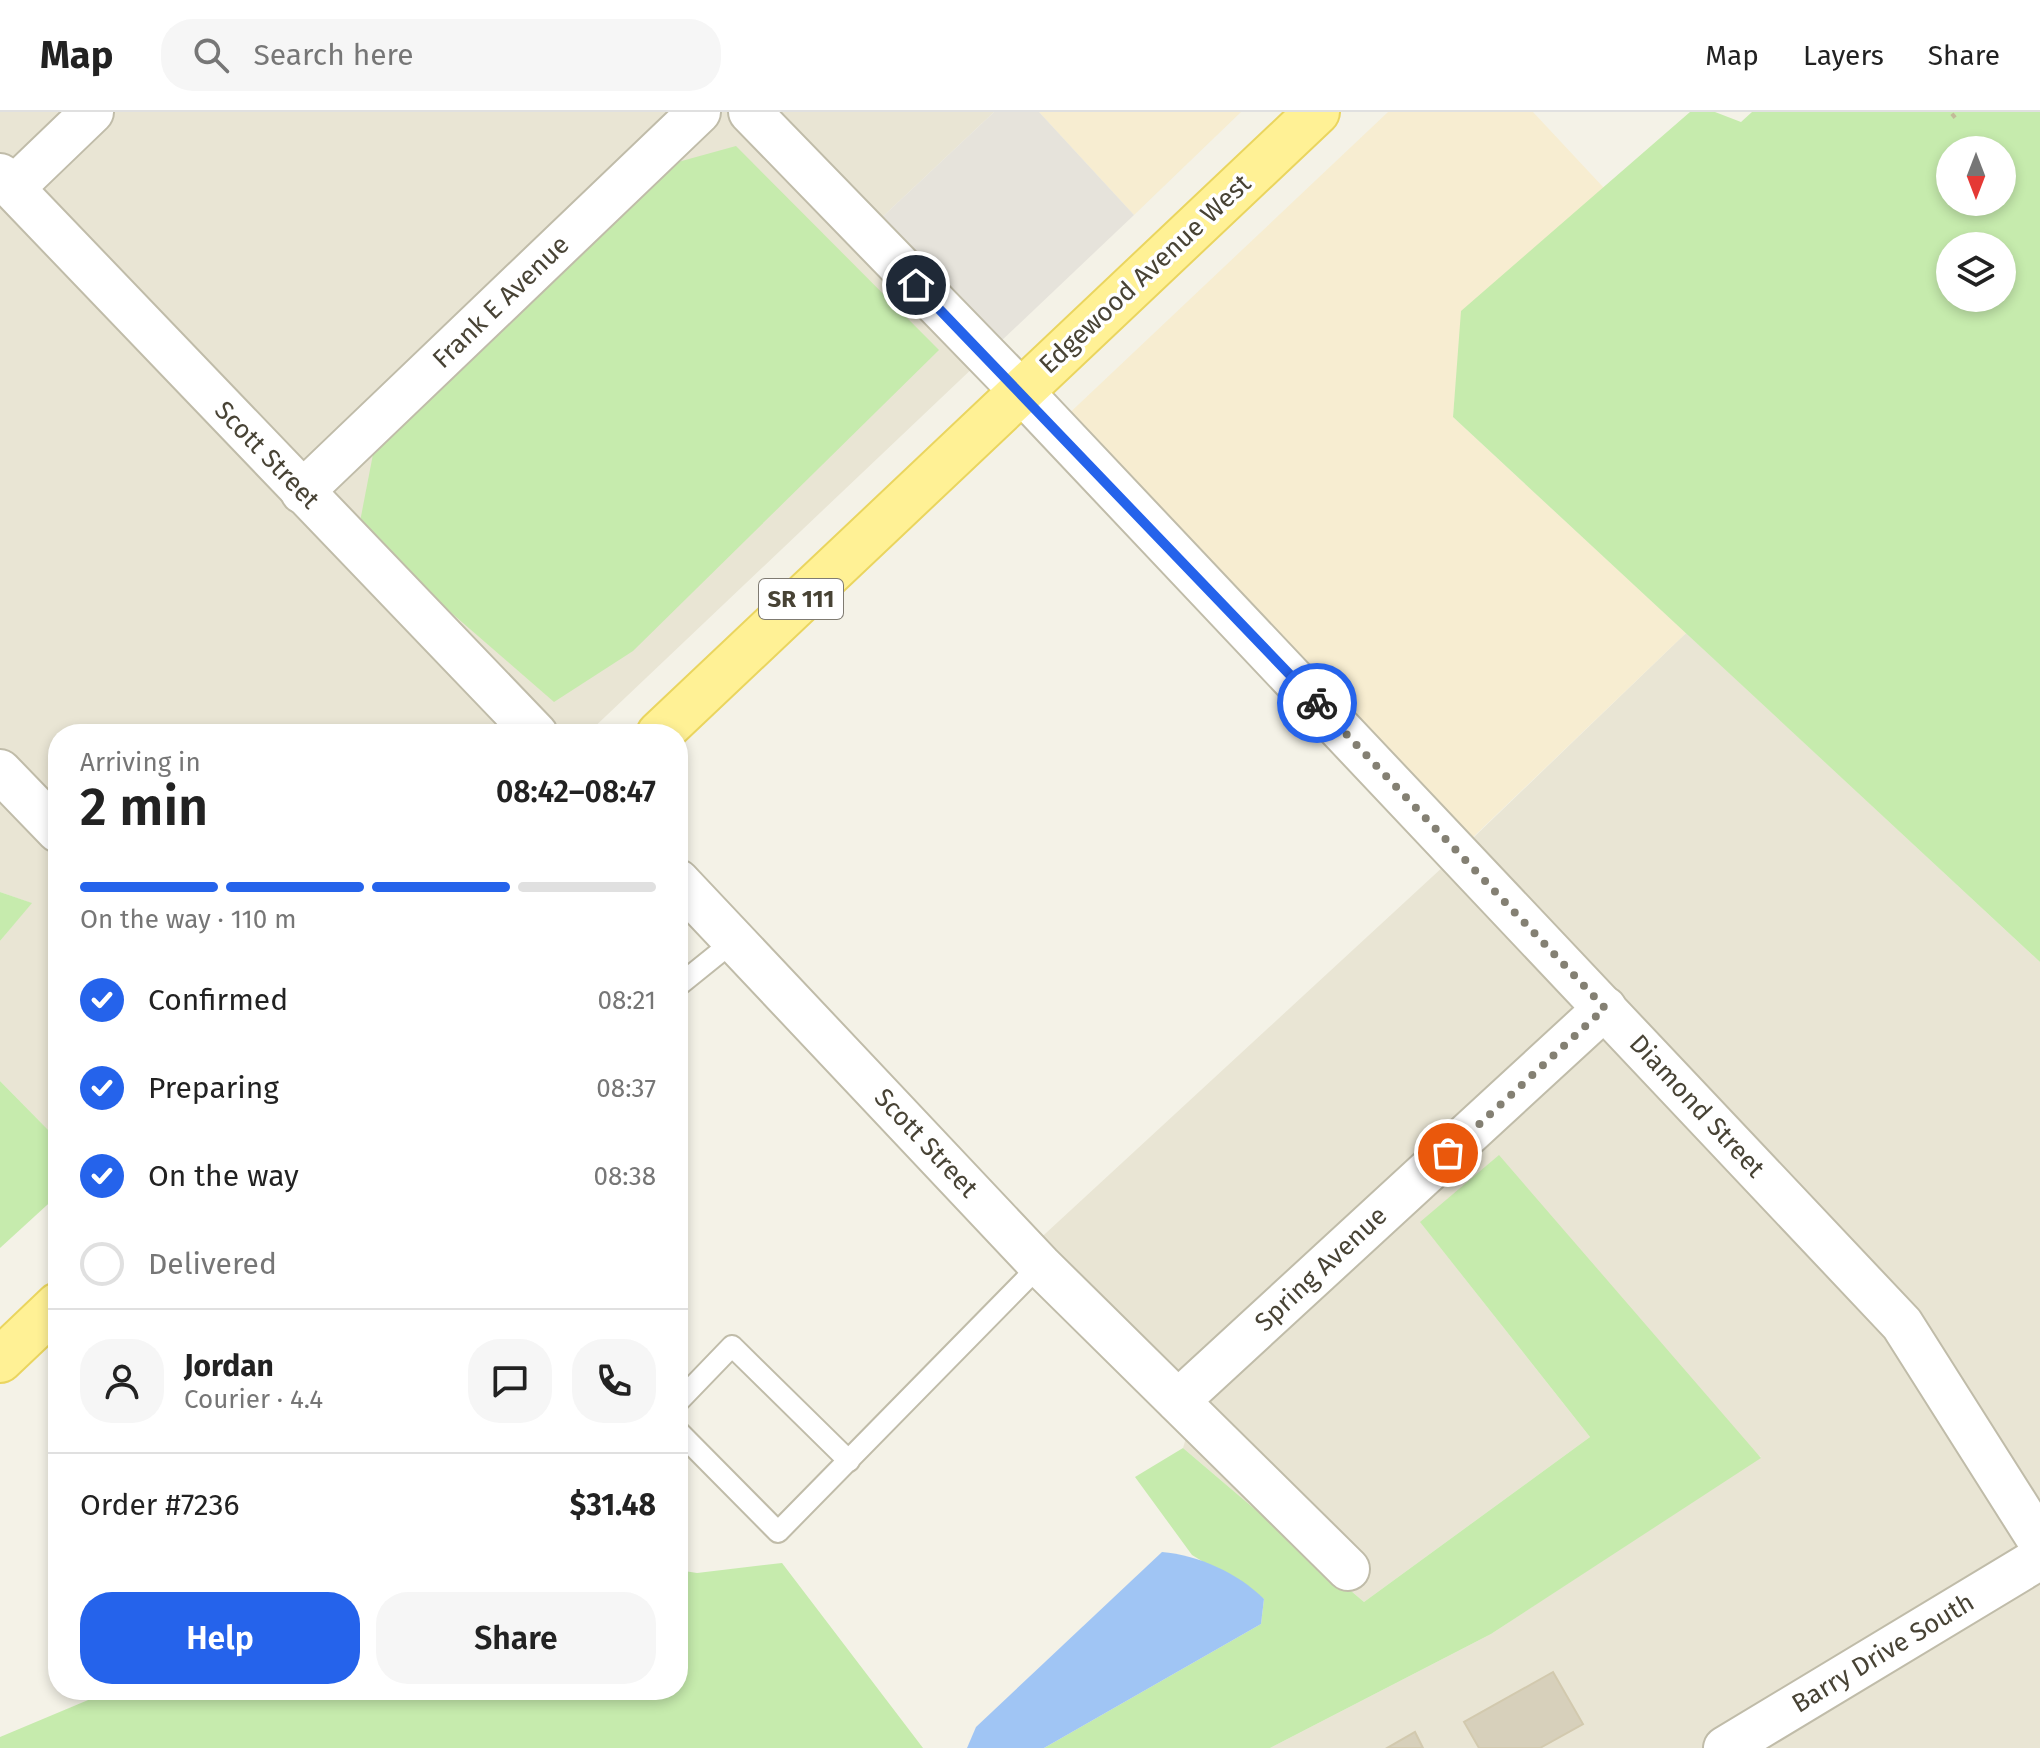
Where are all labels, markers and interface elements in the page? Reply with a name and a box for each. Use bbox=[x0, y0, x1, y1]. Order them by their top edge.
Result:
search box bbox=[161, 19, 721, 91]
text: Map bbox=[40, 32, 113, 78]
icon: search bbox=[189, 33, 233, 77]
text: Search here bbox=[253, 37, 414, 73]
text: Map bbox=[1705, 39, 1759, 72]
text: Layers bbox=[1803, 39, 1884, 72]
text: Share bbox=[1928, 39, 2000, 72]
north arrow bbox=[1936, 136, 2016, 216]
map controls bbox=[1936, 136, 2016, 312]
street label: Edgewood Avenue West bbox=[1033, 168, 1258, 380]
street label: Frank E Avenue bbox=[426, 229, 576, 375]
button: layers bbox=[1936, 232, 2016, 312]
pin bbox=[882, 251, 950, 319]
icon: home bbox=[894, 263, 938, 307]
street label: Scott Street bbox=[208, 395, 326, 516]
road number: SR 111 bbox=[759, 579, 843, 619]
courier bbox=[1277, 663, 1357, 743]
icon: bike bbox=[1295, 681, 1339, 725]
text: Arriving in bbox=[80, 747, 201, 778]
text: 08:42–08:47 bbox=[496, 774, 656, 810]
text: 2 min bbox=[80, 776, 208, 839]
text: On the way · 110 m bbox=[80, 904, 297, 935]
icon: check bbox=[80, 978, 124, 1022]
text: Confirmed bbox=[148, 982, 288, 1018]
text: 08:21 bbox=[597, 985, 656, 1016]
street label: Diamond Street bbox=[1623, 1028, 1771, 1184]
icon: check bbox=[80, 1066, 124, 1110]
text: Preparing bbox=[148, 1070, 279, 1106]
text: 08:37 bbox=[596, 1073, 656, 1104]
street label: Scott Street bbox=[868, 1082, 985, 1204]
pin bbox=[1414, 1119, 1482, 1187]
icon: bag bbox=[1426, 1131, 1470, 1175]
icon: check bbox=[80, 1154, 124, 1198]
text: On the way bbox=[148, 1158, 299, 1194]
text: 08:38 bbox=[593, 1161, 656, 1192]
street label: Spring Avenue bbox=[1249, 1200, 1393, 1338]
text: Delivered bbox=[148, 1246, 277, 1282]
button: person bbox=[80, 1339, 164, 1423]
button: chat bbox=[468, 1339, 552, 1423]
button: phone bbox=[572, 1339, 656, 1423]
text: Jordan bbox=[184, 1348, 274, 1384]
text: Courier · 4.4 bbox=[184, 1384, 323, 1415]
text: Order #7236 bbox=[80, 1487, 239, 1523]
text: $31.48 bbox=[570, 1487, 656, 1523]
street label: Barry Drive South bbox=[1786, 1586, 1980, 1720]
button: Help bbox=[80, 1592, 360, 1684]
button: Share bbox=[376, 1592, 656, 1684]

